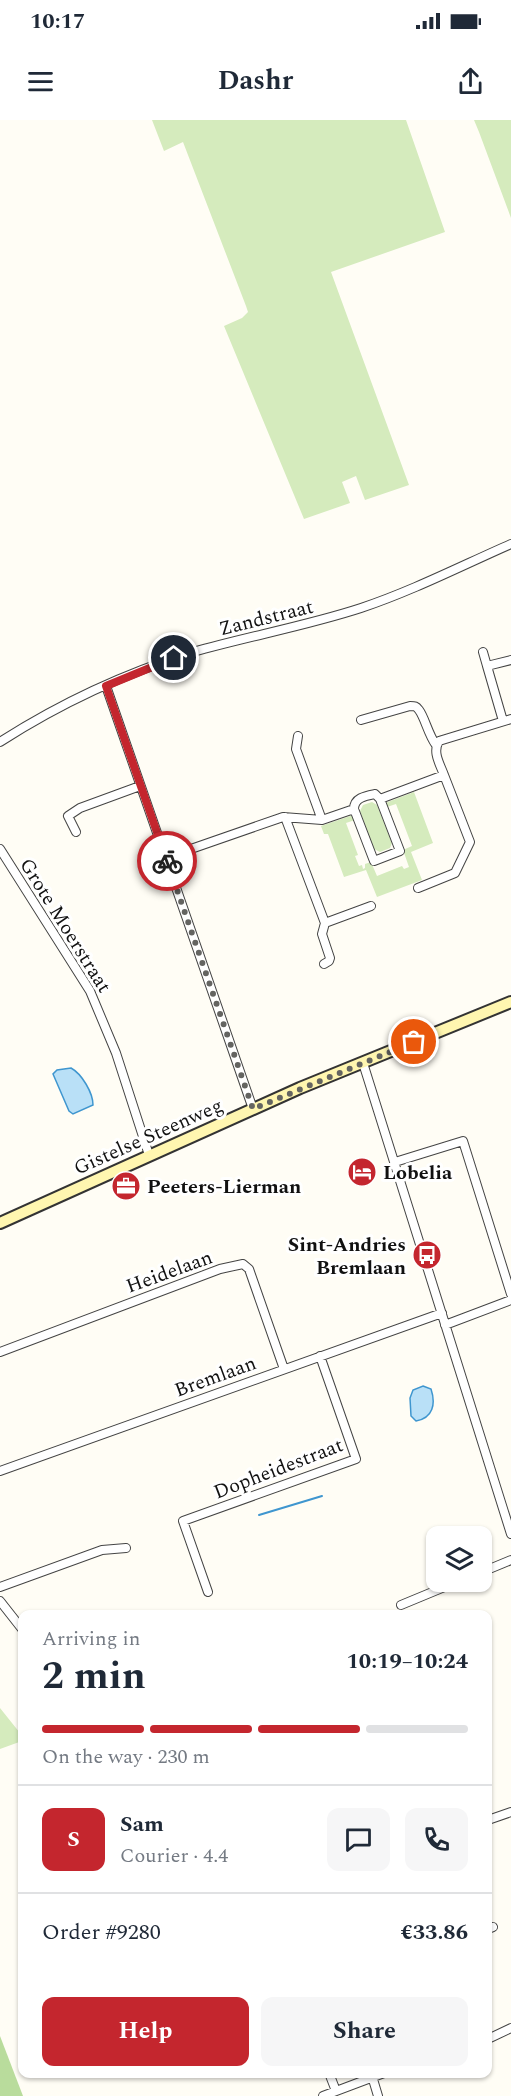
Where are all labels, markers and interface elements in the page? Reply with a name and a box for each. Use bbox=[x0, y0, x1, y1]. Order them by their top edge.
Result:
text: 10:17 bbox=[30, 5, 85, 38]
text: Dashr bbox=[218, 60, 293, 102]
icon: menu bbox=[24, 65, 57, 98]
icon: share bbox=[454, 65, 487, 98]
street label: Zandstraat bbox=[216, 592, 316, 644]
pin bbox=[148, 632, 199, 683]
icon: home bbox=[157, 641, 190, 674]
courier bbox=[137, 831, 197, 891]
icon: bike bbox=[151, 845, 184, 878]
street label: Grote Moerstraat bbox=[12, 852, 119, 999]
pin bbox=[388, 1016, 439, 1067]
icon: bag bbox=[397, 1025, 430, 1058]
street label: Gistelse Steenweg bbox=[69, 1091, 228, 1183]
hotel icon: Lobelia bbox=[346, 1156, 378, 1188]
place label: Lobelia bbox=[383, 1158, 453, 1188]
office icon: Peeters-Lierman bbox=[110, 1170, 142, 1202]
place label: Peeters-Lierman bbox=[147, 1172, 301, 1202]
place label: Sint-Andries Bremlaan bbox=[288, 1230, 406, 1283]
bus stop icon: Sint-Andries Bremlaan bbox=[411, 1239, 443, 1271]
street label: Heidelaan bbox=[122, 1242, 217, 1301]
street label: Bremlaan bbox=[170, 1348, 260, 1406]
street label: Dopheidestraat bbox=[209, 1430, 347, 1507]
map controls bbox=[426, 1526, 492, 1592]
button: layers bbox=[426, 1526, 492, 1592]
text: Arriving in bbox=[42, 1624, 140, 1654]
text: 10:19–10:24 bbox=[346, 1645, 468, 1678]
text: 2 min bbox=[42, 1647, 146, 1706]
text: On the way · 230 m bbox=[42, 1742, 210, 1772]
text: Sam bbox=[120, 1808, 164, 1841]
button: chat bbox=[327, 1808, 390, 1871]
button: phone bbox=[405, 1808, 468, 1871]
text: S bbox=[67, 1823, 80, 1856]
text: Courier · 4.4 bbox=[120, 1841, 228, 1871]
text: Order #9280 bbox=[42, 1916, 161, 1949]
text: €33.86 bbox=[400, 1916, 468, 1949]
button: Help bbox=[42, 1997, 249, 2066]
button: Share bbox=[261, 1997, 468, 2066]

